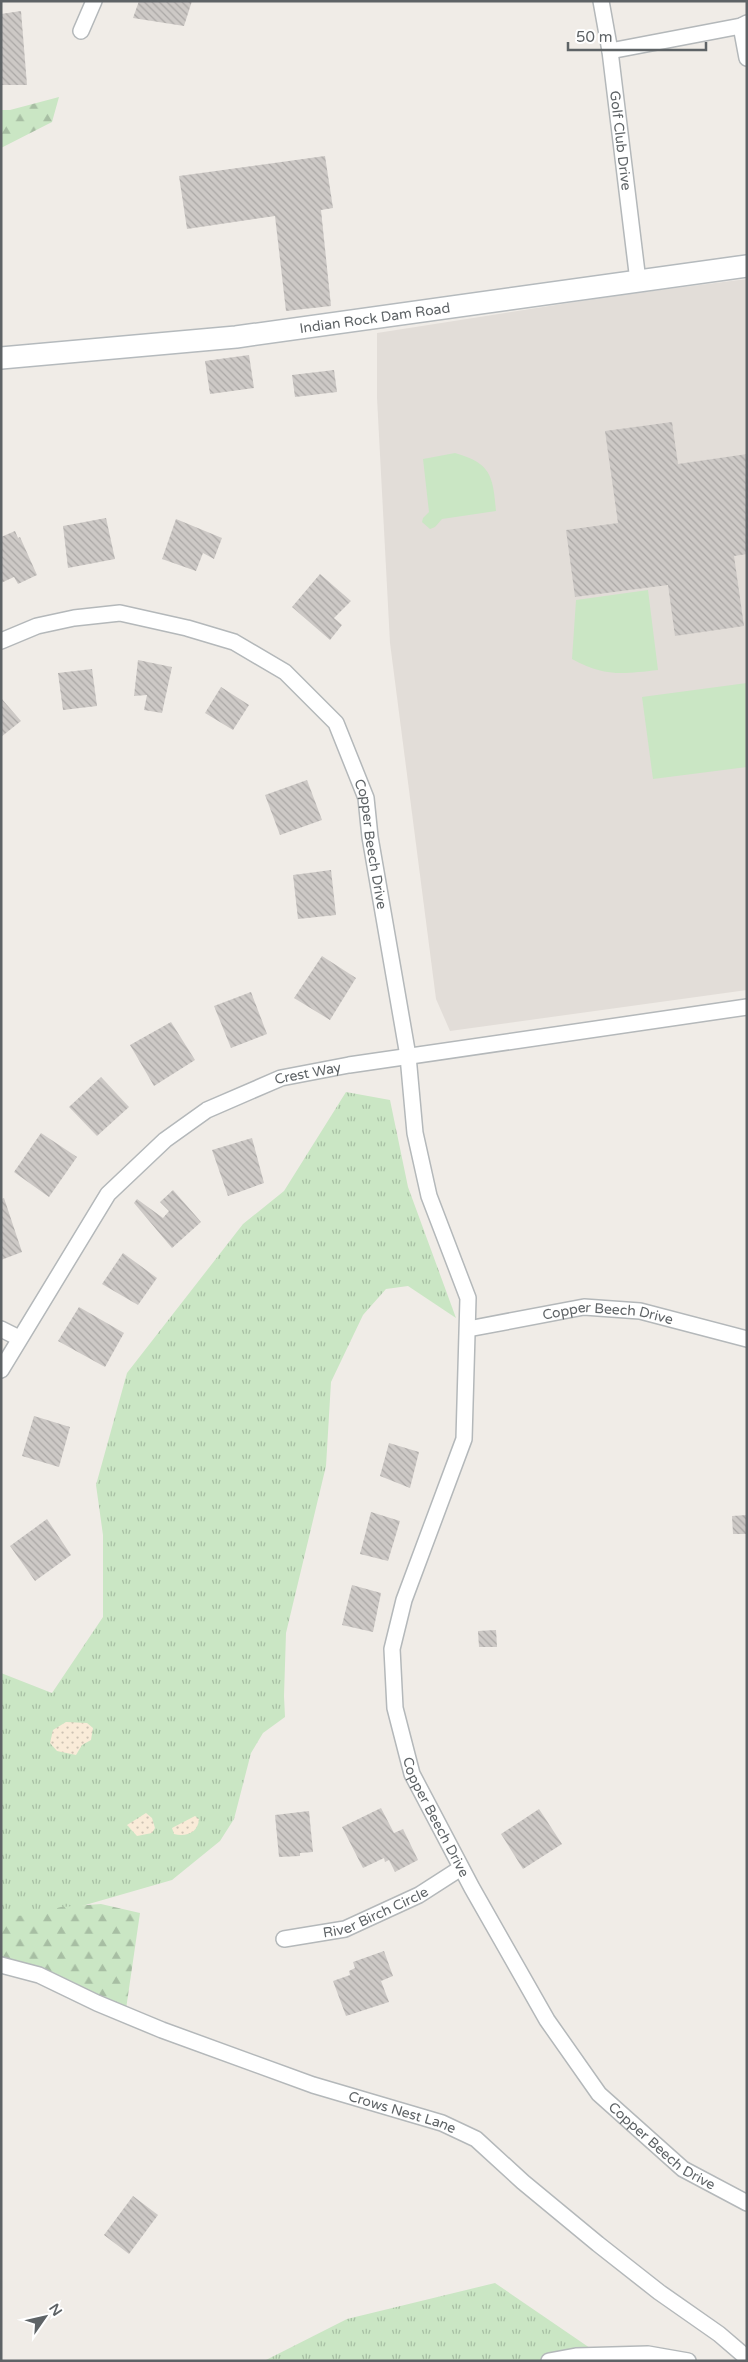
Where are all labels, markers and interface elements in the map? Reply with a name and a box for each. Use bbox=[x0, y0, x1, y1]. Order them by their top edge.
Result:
scale bar bbox=[568, 20, 706, 52]
text: 50 m bbox=[576, 28, 613, 46]
street label: Golf Club Drive bbox=[606, 90, 635, 192]
street label: Indian Rock Dam Road bbox=[298, 299, 451, 337]
street label: Copper Beech Drive bbox=[350, 776, 390, 911]
street label: Crest Way bbox=[272, 1059, 343, 1089]
street label: Copper Beech Drive bbox=[541, 1299, 675, 1328]
street label: Copper Beech Drive bbox=[399, 1755, 473, 1880]
street label: River Birch Circle bbox=[322, 1883, 432, 1941]
street label: Crows Nest Lane bbox=[346, 2088, 459, 2137]
street label: Copper Beech Drive bbox=[605, 2099, 718, 2194]
north arrow bbox=[20, 2292, 70, 2342]
text: N bbox=[45, 2301, 66, 2319]

